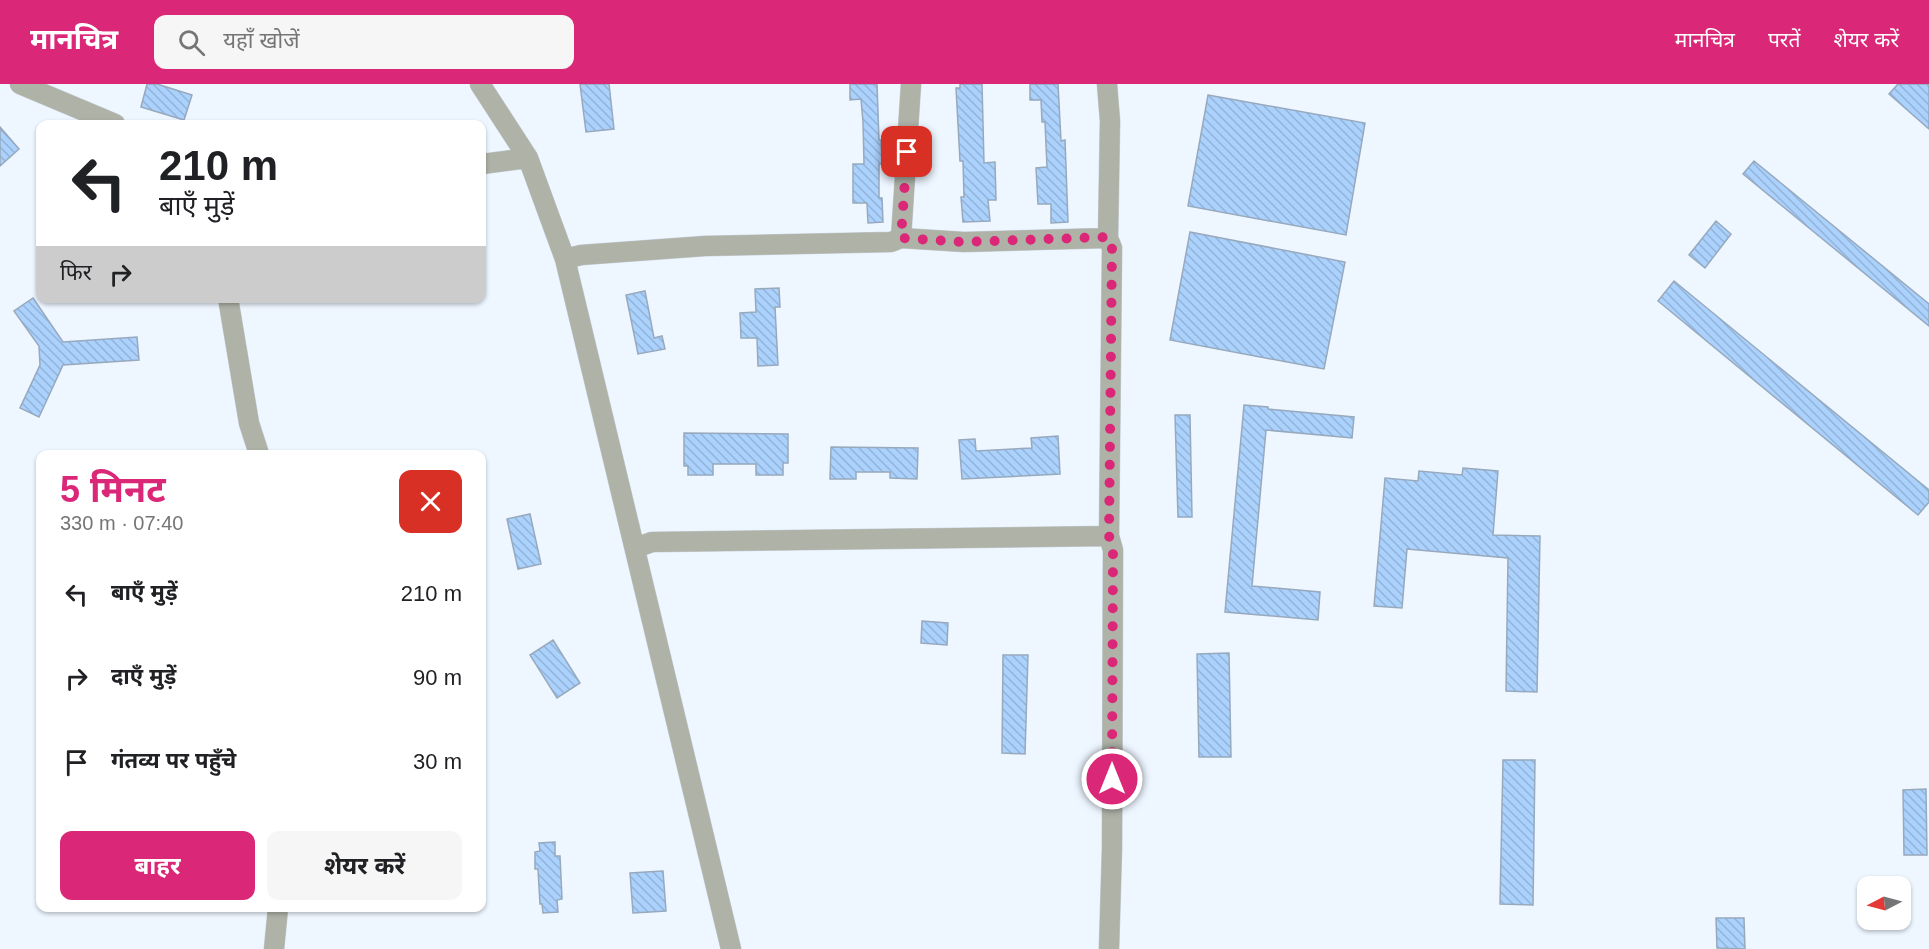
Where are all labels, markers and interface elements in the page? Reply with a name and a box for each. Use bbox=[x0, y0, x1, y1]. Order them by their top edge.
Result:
search box bbox=[154, 15, 574, 69]
text: मानचित्र bbox=[30, 24, 118, 55]
icon: search bbox=[175, 26, 208, 59]
text: यहाँ खोजें bbox=[223, 28, 300, 53]
text: मानचित्र bbox=[1675, 28, 1735, 51]
text: परतें bbox=[1768, 28, 1800, 51]
text: शेयर करें bbox=[1833, 28, 1899, 51]
pin bbox=[881, 126, 932, 177]
icon: arrive bbox=[890, 135, 923, 168]
text: 210 m bbox=[159, 142, 278, 189]
icon: left bbox=[60, 144, 138, 222]
text: बाएँ मुड़ें bbox=[159, 191, 234, 221]
icon: right bbox=[104, 258, 137, 291]
text: फिर bbox=[60, 260, 92, 285]
text: 5 मिनट bbox=[60, 469, 166, 510]
button: close bbox=[399, 470, 462, 533]
text: 330 m · 07:40 bbox=[60, 512, 183, 534]
icon: left bbox=[60, 578, 93, 611]
text: बाएँ मुड़ें bbox=[111, 580, 177, 605]
text: 210 m bbox=[401, 581, 462, 606]
icon: right bbox=[60, 662, 93, 695]
text: दाएँ मुड़ें bbox=[111, 664, 176, 689]
text: 90 m bbox=[413, 665, 462, 690]
icon: arrive bbox=[60, 746, 93, 779]
position arrow bbox=[1080, 747, 1144, 811]
text: गंतव्य पर पहुँचे bbox=[111, 748, 236, 773]
text: 30 m bbox=[413, 749, 462, 774]
button: बाहर bbox=[60, 831, 255, 900]
button: शेयर करें bbox=[267, 831, 462, 900]
north arrow bbox=[1857, 876, 1911, 930]
map controls bbox=[1857, 876, 1911, 930]

